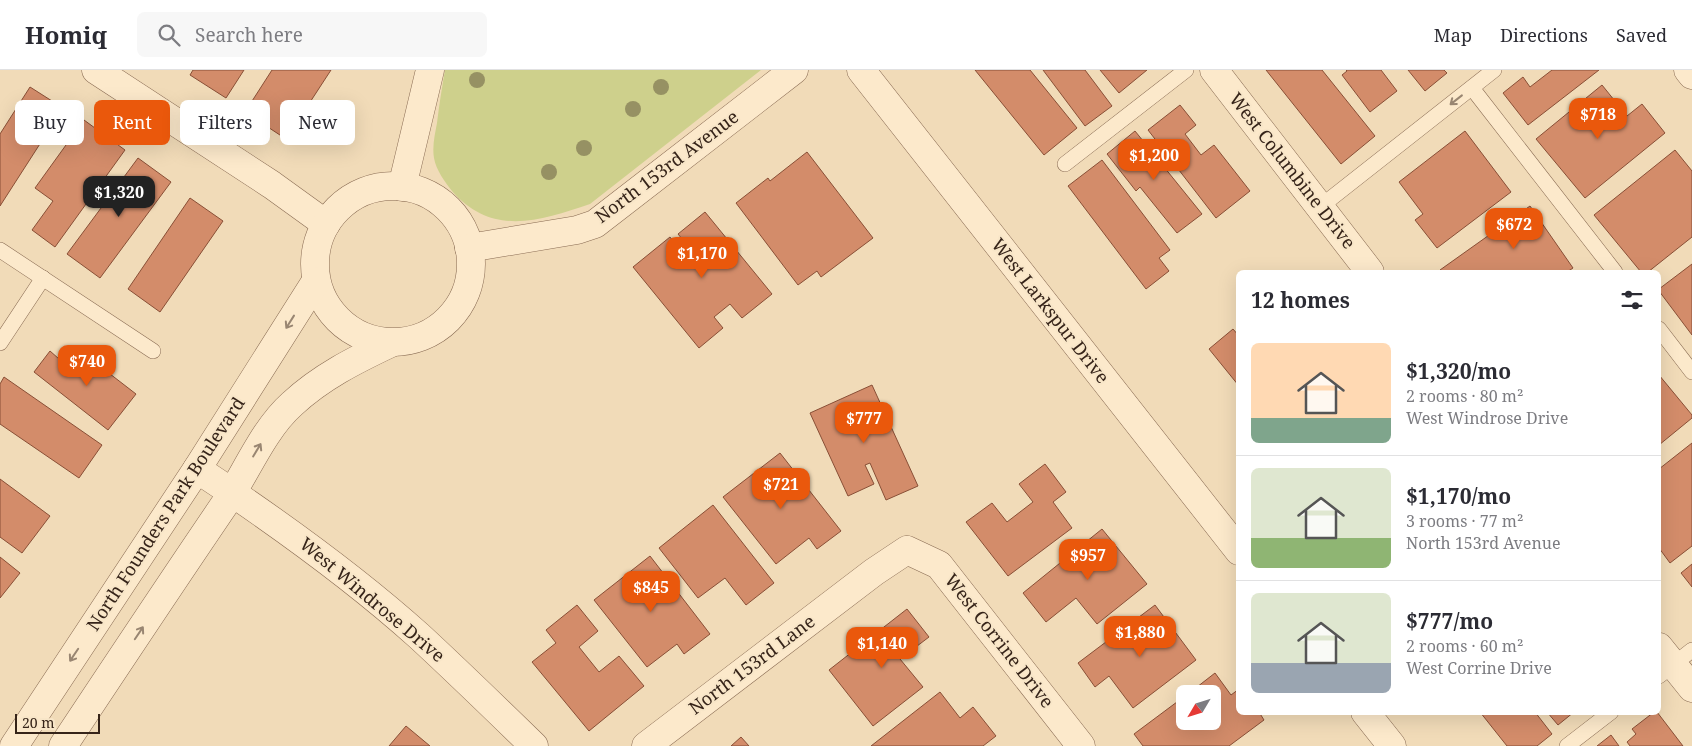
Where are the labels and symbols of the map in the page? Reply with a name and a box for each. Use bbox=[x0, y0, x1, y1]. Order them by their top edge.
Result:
street label: West Columbine Drive bbox=[1224, 87, 1361, 253]
one-way arrow bbox=[1450, 95, 1463, 106]
pin: $718 bbox=[1568, 98, 1628, 140]
street label: North 153rd Avenue bbox=[590, 104, 743, 228]
pin: $1,200 bbox=[1113, 138, 1195, 181]
pin: $1,320 bbox=[78, 176, 160, 218]
pin: $672 bbox=[1484, 208, 1544, 250]
street label: West Larkspur Drive bbox=[987, 233, 1115, 388]
pin: $1,170 bbox=[661, 236, 743, 279]
one-way arrow bbox=[285, 314, 295, 328]
pin: $740 bbox=[57, 344, 117, 387]
street label: North Founders Park Boulevard bbox=[81, 392, 250, 635]
pin: $777 bbox=[834, 402, 894, 444]
one-way arrow bbox=[253, 444, 263, 458]
pin: $721 bbox=[751, 468, 811, 510]
street label: West Windrose Drive bbox=[295, 531, 450, 667]
pin: $957 bbox=[1058, 538, 1118, 581]
street label: West Corrine Drive bbox=[940, 568, 1060, 712]
pin: $845 bbox=[621, 570, 681, 613]
street label: North 153rd Lane bbox=[683, 609, 819, 720]
pin: $1,880 bbox=[1099, 616, 1181, 658]
one-way arrow bbox=[134, 626, 144, 640]
pin: $1,140 bbox=[841, 626, 923, 669]
one-way arrow bbox=[69, 648, 79, 662]
north arrow bbox=[1176, 685, 1221, 730]
scale bar bbox=[15, 711, 100, 734]

